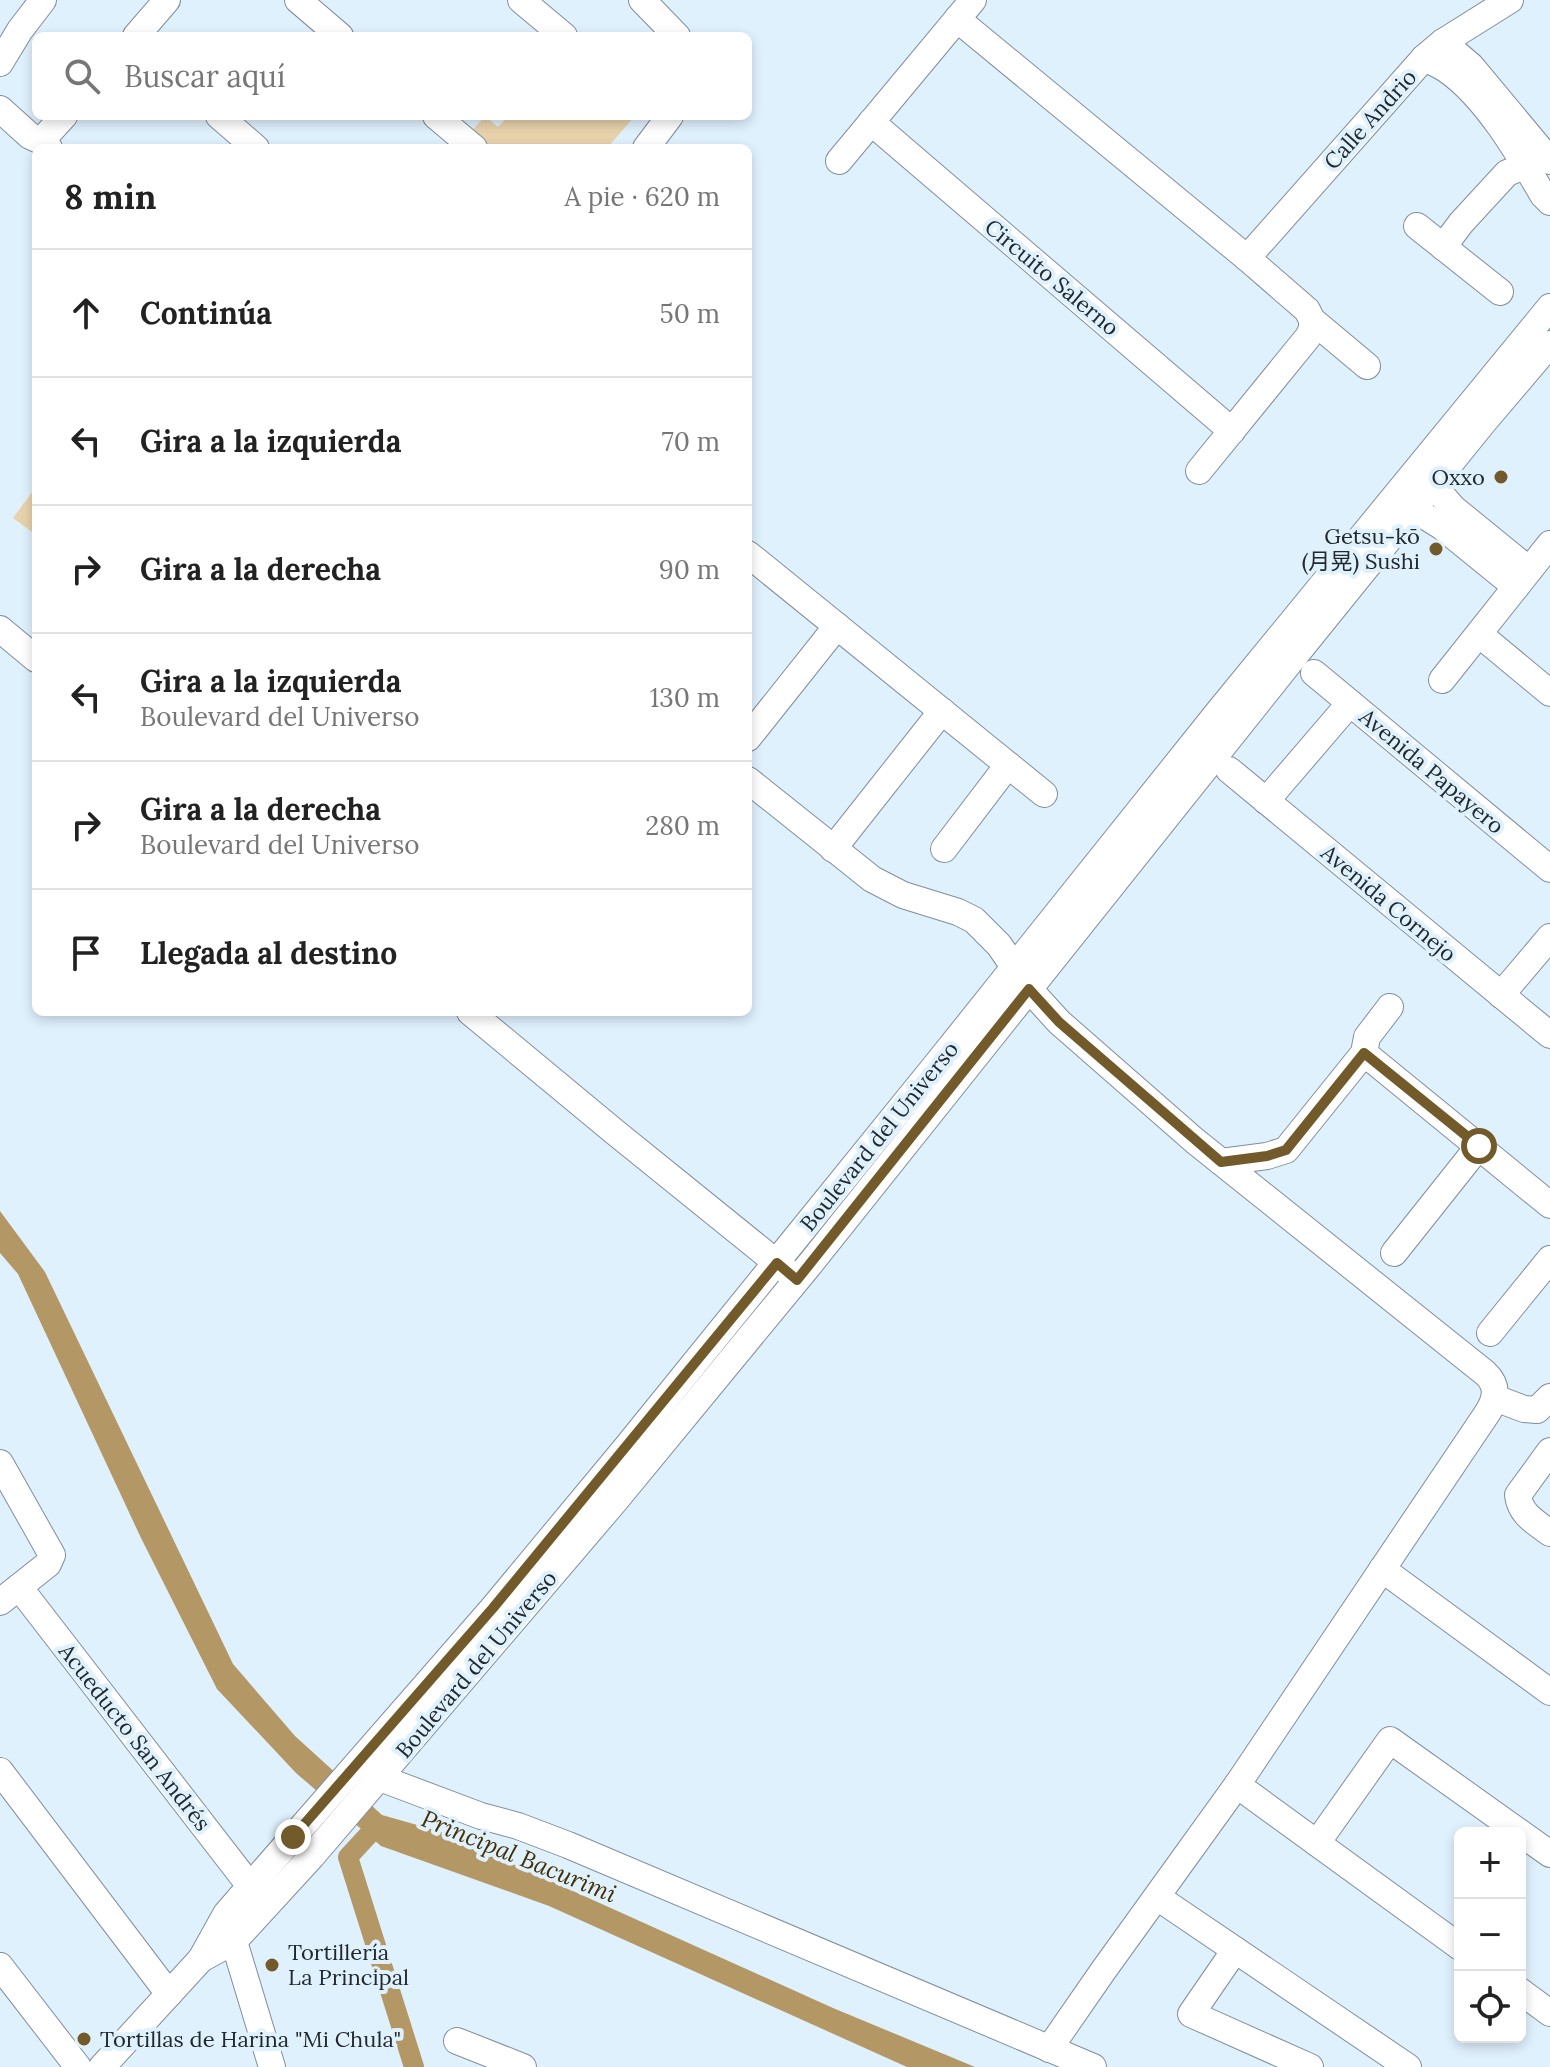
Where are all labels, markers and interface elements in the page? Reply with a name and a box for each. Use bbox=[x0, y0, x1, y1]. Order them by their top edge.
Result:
search box bbox=[32, 32, 752, 120]
icon: search bbox=[60, 54, 104, 98]
text: Buscar aquí bbox=[124, 57, 285, 95]
street label: Calle Andrio bbox=[1318, 63, 1422, 175]
text: 8 min bbox=[64, 175, 156, 218]
text: A pie · 620 m bbox=[565, 180, 720, 213]
street label: Circuito Salerno bbox=[979, 213, 1125, 341]
icon: ahead bbox=[64, 291, 108, 335]
text: Continúa bbox=[140, 294, 272, 332]
text: 50 m bbox=[660, 297, 720, 330]
icon: left bbox=[64, 419, 108, 463]
text: Gira a la izquierda bbox=[140, 422, 401, 460]
text: 70 m bbox=[662, 425, 720, 458]
place label: Oxxo bbox=[1432, 463, 1485, 491]
marker: Oxxo bbox=[1492, 468, 1510, 486]
place label: Getsu-kо̄ (月晃) Sushi bbox=[1302, 522, 1420, 575]
marker: Getsu-kо̄ (月晃) Sushi bbox=[1427, 540, 1445, 558]
icon: right bbox=[64, 547, 108, 591]
text: Gira a la derecha bbox=[140, 550, 381, 588]
text: 90 m bbox=[659, 553, 720, 586]
text: Gira a la izquierda bbox=[140, 662, 401, 700]
icon: left bbox=[64, 675, 108, 719]
text: 130 m bbox=[650, 681, 720, 714]
text: Boulevard del Universo bbox=[140, 700, 419, 733]
street label: Avenida Papayero bbox=[1353, 702, 1510, 840]
text: Gira a la derecha bbox=[140, 790, 381, 828]
icon: right bbox=[64, 803, 108, 847]
text: 280 m bbox=[645, 809, 720, 842]
text: Boulevard del Universo bbox=[140, 828, 419, 861]
street label: Avenida Cornejo bbox=[1315, 838, 1462, 968]
icon: arrive bbox=[64, 931, 108, 975]
text: Llegada al destino bbox=[140, 934, 397, 972]
street label: Boulevard del Universo bbox=[794, 1035, 964, 1237]
route start bbox=[1461, 1128, 1497, 1164]
street label: Boulevard del Universo bbox=[389, 1564, 563, 1764]
street label: Acueducto San Andrés bbox=[52, 1637, 217, 1836]
water label: Principal Bacurimi bbox=[417, 1803, 621, 1909]
route end bbox=[275, 1819, 311, 1855]
map controls bbox=[1454, 1827, 1526, 2043]
button: + bbox=[1454, 1827, 1526, 1899]
button: − bbox=[1454, 1899, 1526, 1971]
place label: Tortillería La Principal bbox=[288, 1938, 409, 1991]
marker: Tortillería La Principal bbox=[263, 1956, 281, 1974]
button: locate bbox=[1454, 1971, 1526, 2043]
place label: Tortillas de Harina "Mi Chula" bbox=[100, 2025, 401, 2053]
marker: Tortillas de Harina "Mi Chula" bbox=[75, 2030, 93, 2048]

